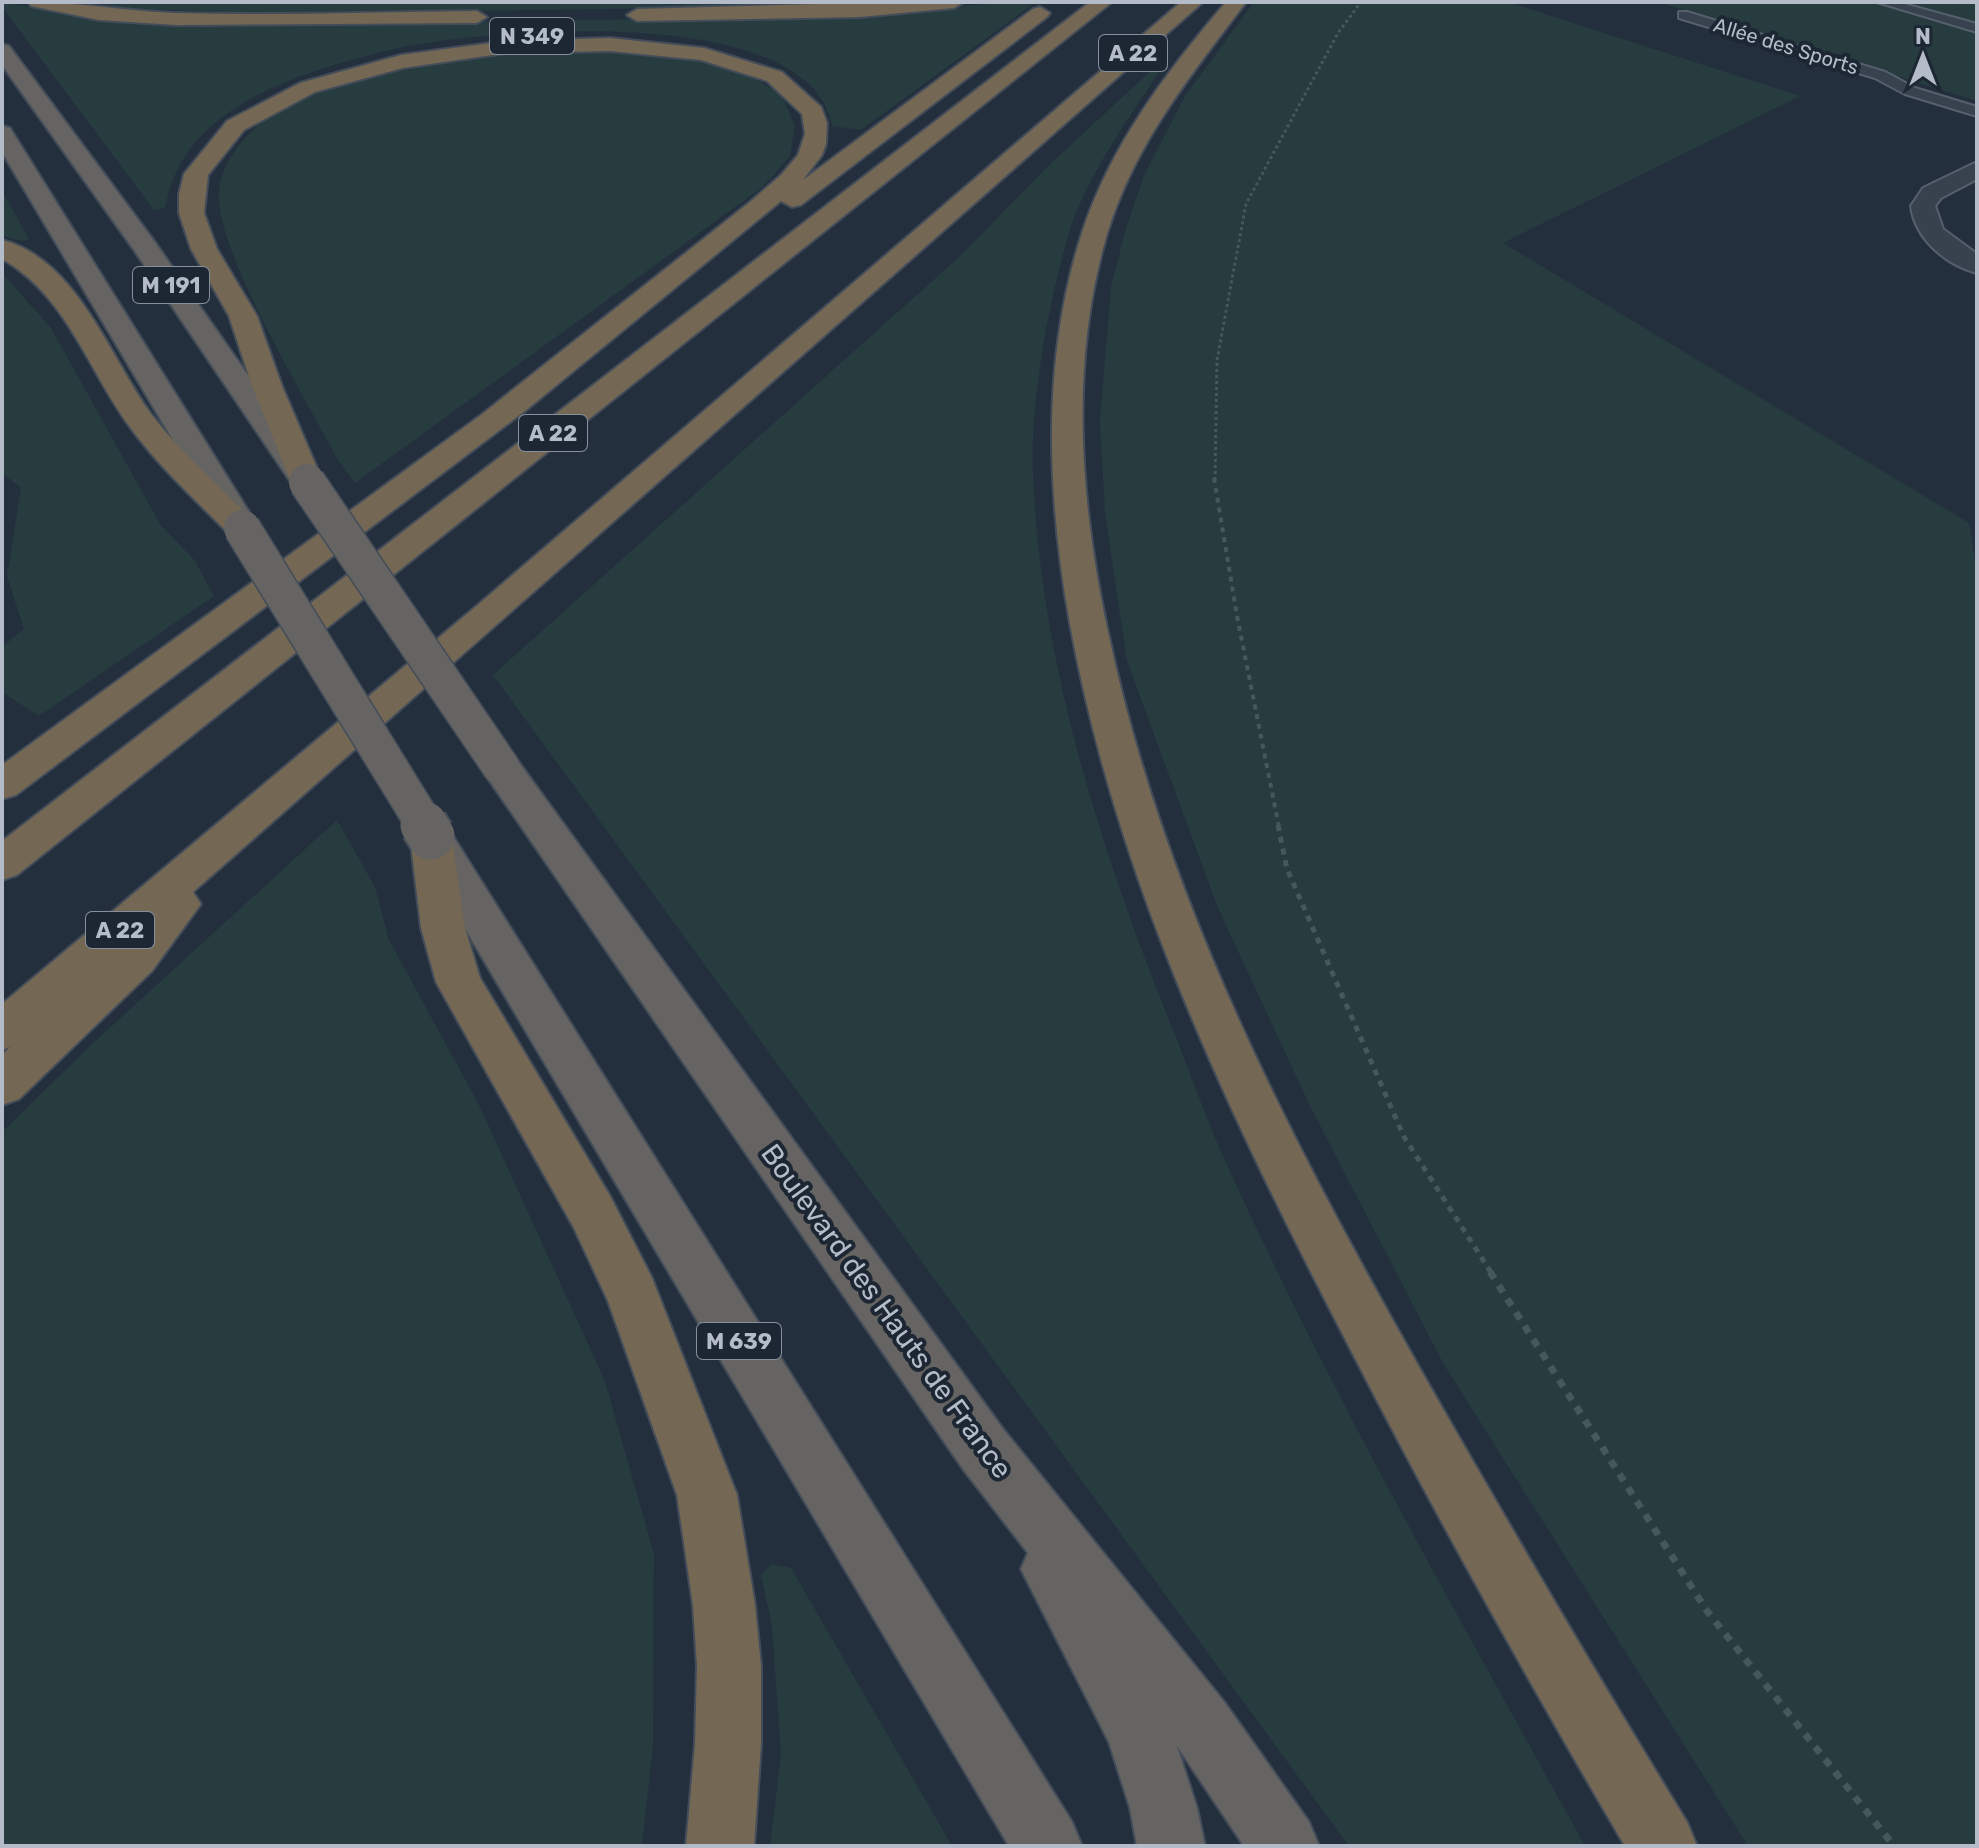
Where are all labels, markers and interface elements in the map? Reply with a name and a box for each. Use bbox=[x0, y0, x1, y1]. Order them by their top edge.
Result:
street label: Allée des Sports bbox=[1711, 13, 1861, 79]
north arrow bbox=[1883, 16, 1963, 96]
road number: N 349 bbox=[490, 18, 574, 54]
text: N bbox=[1915, 23, 1931, 50]
road number: A 22 bbox=[1099, 35, 1167, 71]
road number: M 191 bbox=[133, 267, 209, 303]
road number: A 22 bbox=[519, 415, 587, 451]
road number: A 22 bbox=[86, 912, 154, 948]
street label: Boulevard des Hauts de France bbox=[754, 1138, 1019, 1485]
road number: M 639 bbox=[697, 1323, 781, 1359]

